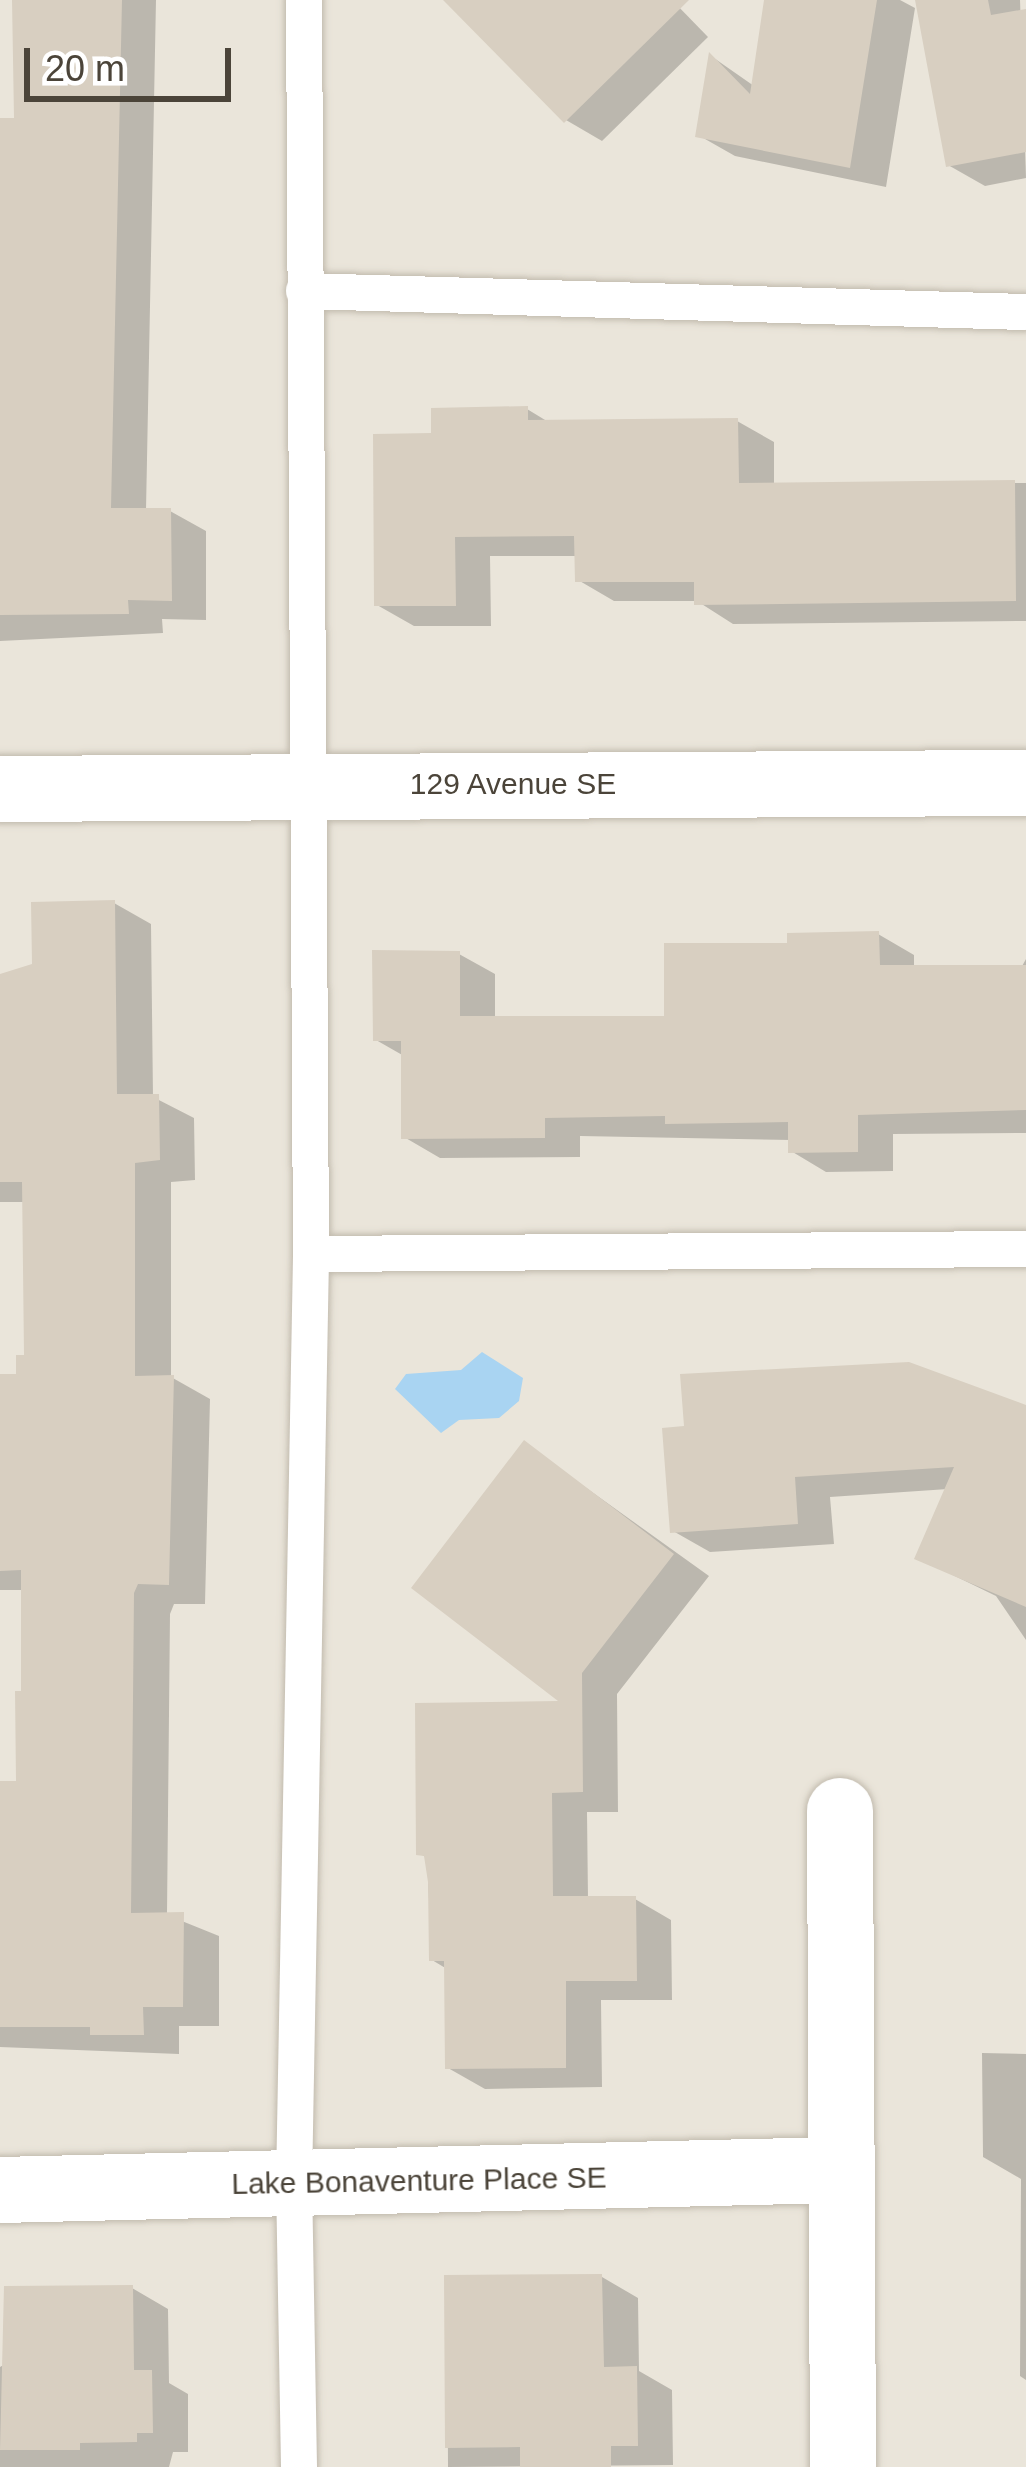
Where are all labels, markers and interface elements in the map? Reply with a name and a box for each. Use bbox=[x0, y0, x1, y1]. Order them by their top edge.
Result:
scale bar bbox=[30, 24, 237, 98]
text: 20 m bbox=[45, 48, 125, 89]
street label: 129 Avenue SE bbox=[409, 766, 617, 802]
street label: Lake Bonaventure Place SE bbox=[231, 2160, 607, 2202]

